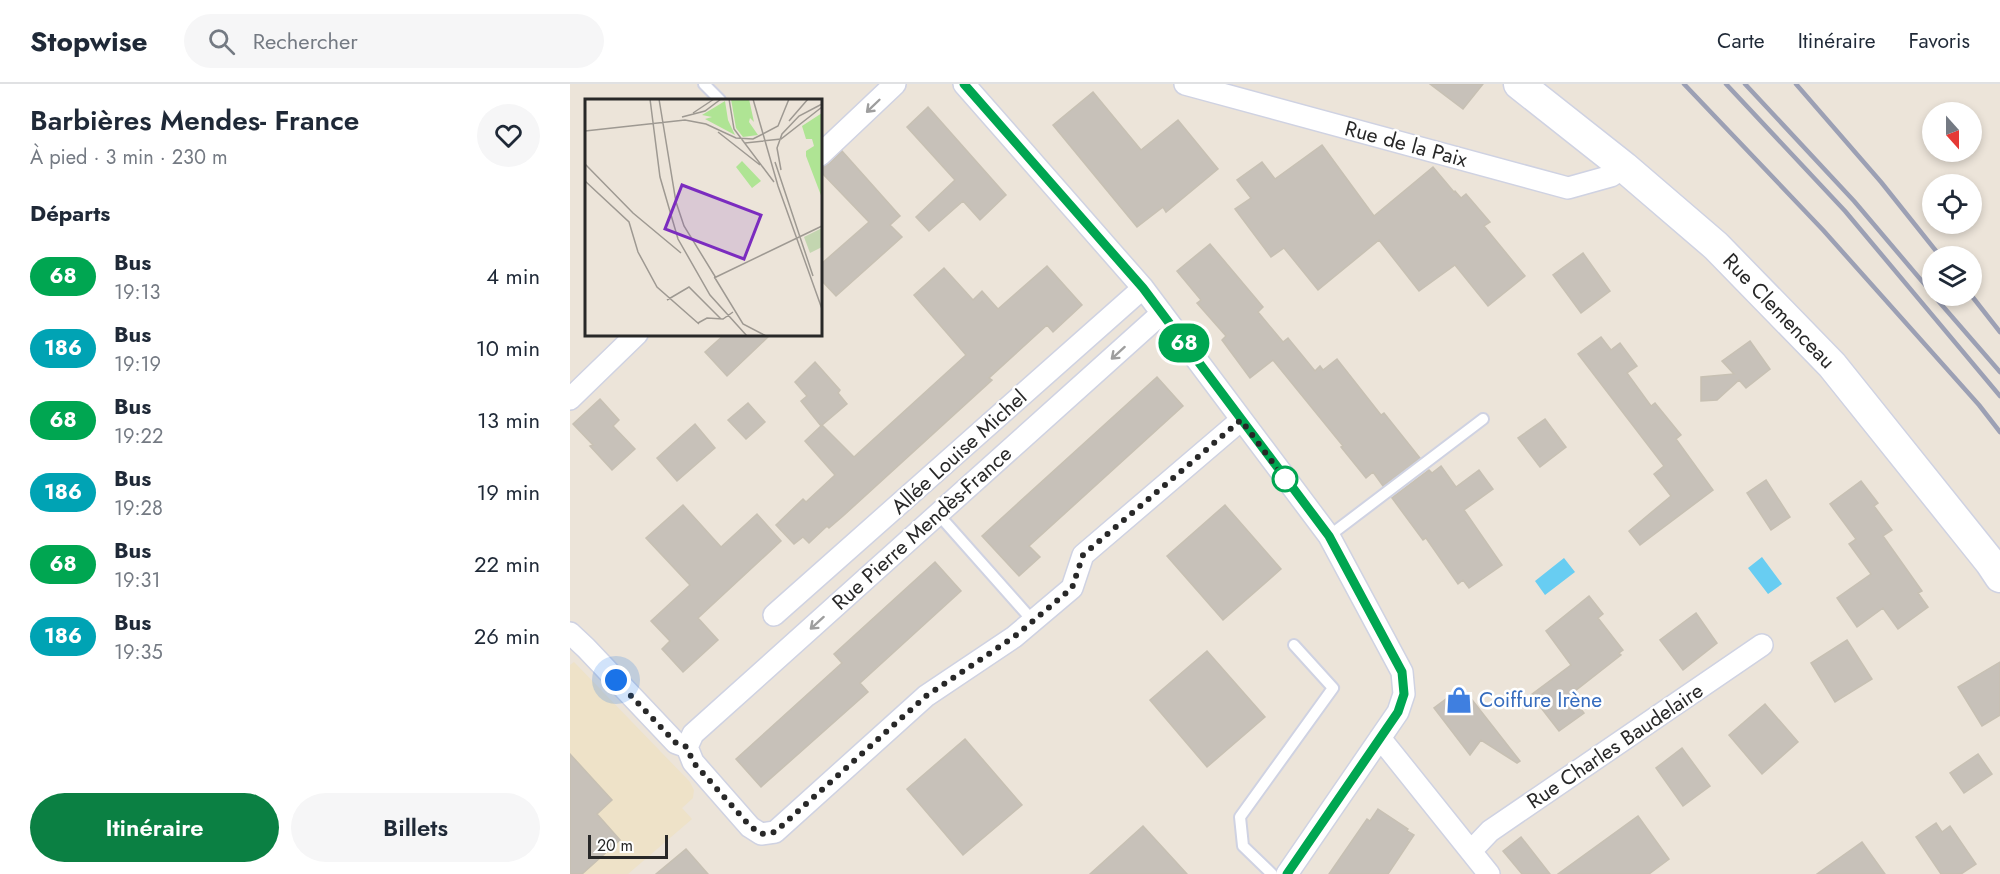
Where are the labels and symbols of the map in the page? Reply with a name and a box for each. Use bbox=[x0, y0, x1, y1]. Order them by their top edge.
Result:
one-way arrow bbox=[866, 98, 881, 112]
inset map bbox=[585, 99, 822, 336]
north arrow bbox=[1922, 102, 1982, 162]
street label: Rue de la Paix bbox=[1342, 113, 1471, 175]
street label: Rue Clemenceau bbox=[1716, 247, 1842, 375]
line badge: 68 bbox=[1157, 324, 1211, 362]
one-way arrow bbox=[1111, 345, 1126, 359]
street label: Allée Louise Michel bbox=[884, 383, 1034, 521]
street label: Rue Pierre Mendès-France bbox=[826, 439, 1019, 617]
unlabelled marker bbox=[1272, 466, 1298, 492]
one-way arrow bbox=[810, 616, 825, 630]
your location bbox=[601, 665, 631, 695]
street label: Rue Charles Baudelaire bbox=[1521, 676, 1709, 816]
shop icon: Coiffure Irène bbox=[1444, 685, 1474, 715]
place label: Coiffure Irène bbox=[1479, 685, 1602, 715]
scale bar bbox=[588, 832, 668, 860]

